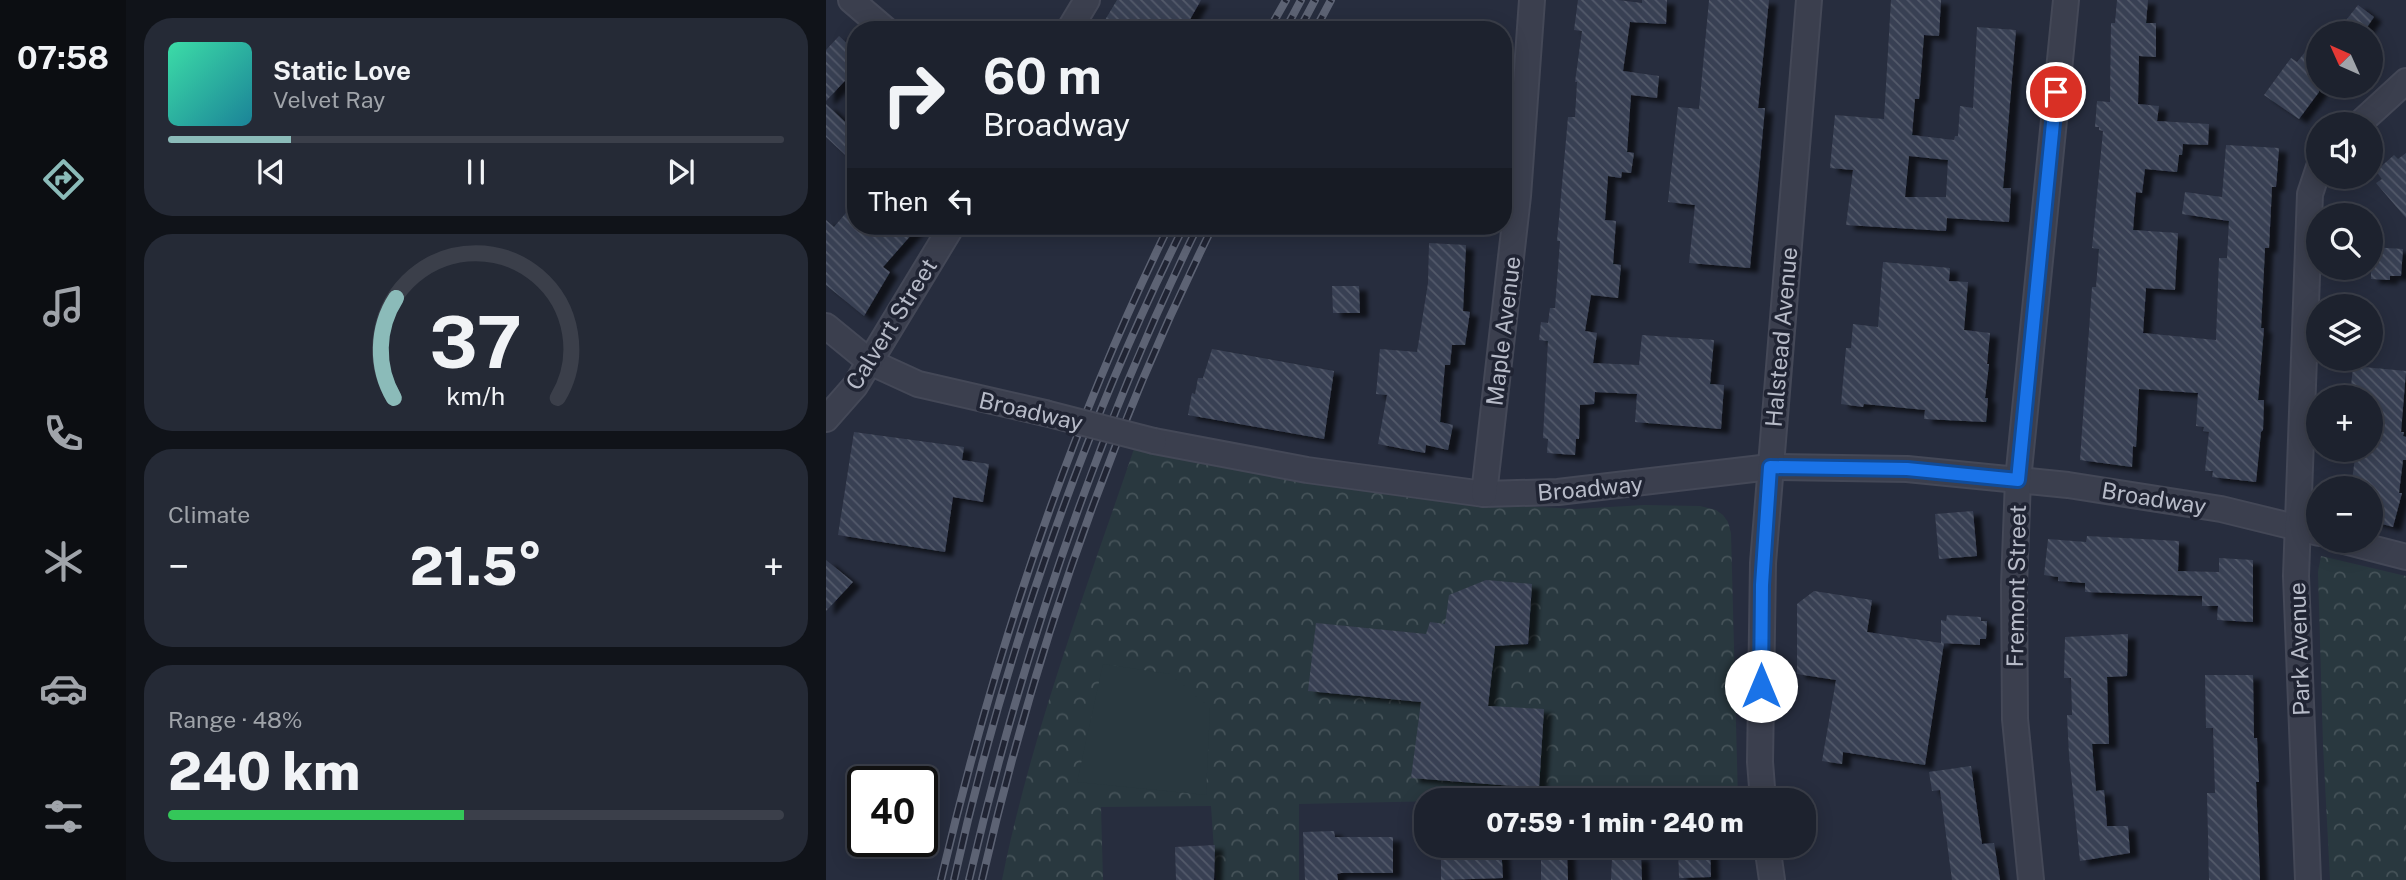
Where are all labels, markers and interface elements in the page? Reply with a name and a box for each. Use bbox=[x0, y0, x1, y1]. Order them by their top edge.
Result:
north arrow bbox=[2306, 21, 2384, 98]
map controls bbox=[2306, 21, 2383, 553]
text: 07:58 bbox=[17, 39, 109, 76]
text: 60 m bbox=[983, 47, 1102, 105]
icon: right bbox=[868, 49, 959, 140]
text: Static Love bbox=[273, 55, 411, 86]
pin bbox=[2026, 62, 2086, 122]
icon: arrive bbox=[2037, 73, 2075, 111]
text: Velvet Ray bbox=[273, 86, 385, 113]
text: Broadway bbox=[983, 106, 1130, 143]
button: sound bbox=[2306, 112, 2383, 189]
icon: previous bbox=[252, 153, 290, 191]
icon: pause bbox=[457, 153, 495, 191]
icon: next bbox=[662, 153, 700, 191]
icon: directions bbox=[39, 155, 88, 204]
icon: left bbox=[942, 182, 980, 220]
text: Then bbox=[868, 186, 928, 217]
button: search bbox=[2306, 203, 2383, 280]
street label: Halstead Avenue bbox=[1760, 246, 1802, 428]
street label: Calvert Street bbox=[840, 253, 942, 395]
street label: Maple Avenue bbox=[1480, 255, 1526, 407]
icon: music bbox=[39, 282, 88, 331]
button: layers bbox=[2306, 294, 2383, 371]
text: 37 bbox=[430, 300, 522, 385]
text: km/h bbox=[447, 381, 505, 411]
button: + bbox=[2306, 385, 2383, 462]
street label: Broadway bbox=[976, 386, 1086, 436]
icon: phone bbox=[39, 409, 88, 458]
street label: Broadway bbox=[1536, 470, 1644, 506]
street label: Broadway bbox=[2100, 476, 2208, 520]
button: − bbox=[2306, 476, 2383, 553]
text: Climate bbox=[168, 501, 250, 528]
street label: Fremont Street bbox=[2001, 504, 2031, 668]
text: 21.5° bbox=[410, 536, 542, 597]
icon: climate bbox=[39, 537, 88, 586]
text: − bbox=[168, 544, 189, 589]
text: + bbox=[763, 544, 784, 589]
street label: Park Avenue bbox=[2283, 582, 2315, 716]
position arrow bbox=[1724, 649, 1798, 723]
icon: car bbox=[39, 664, 88, 713]
text: Range · 48% bbox=[168, 706, 303, 733]
text: 240 km bbox=[168, 741, 360, 802]
speed limit sign: 40 bbox=[847, 766, 938, 857]
icon: filters bbox=[39, 792, 88, 841]
text: 07:59 · 1 min · 240 m bbox=[1486, 807, 1744, 838]

